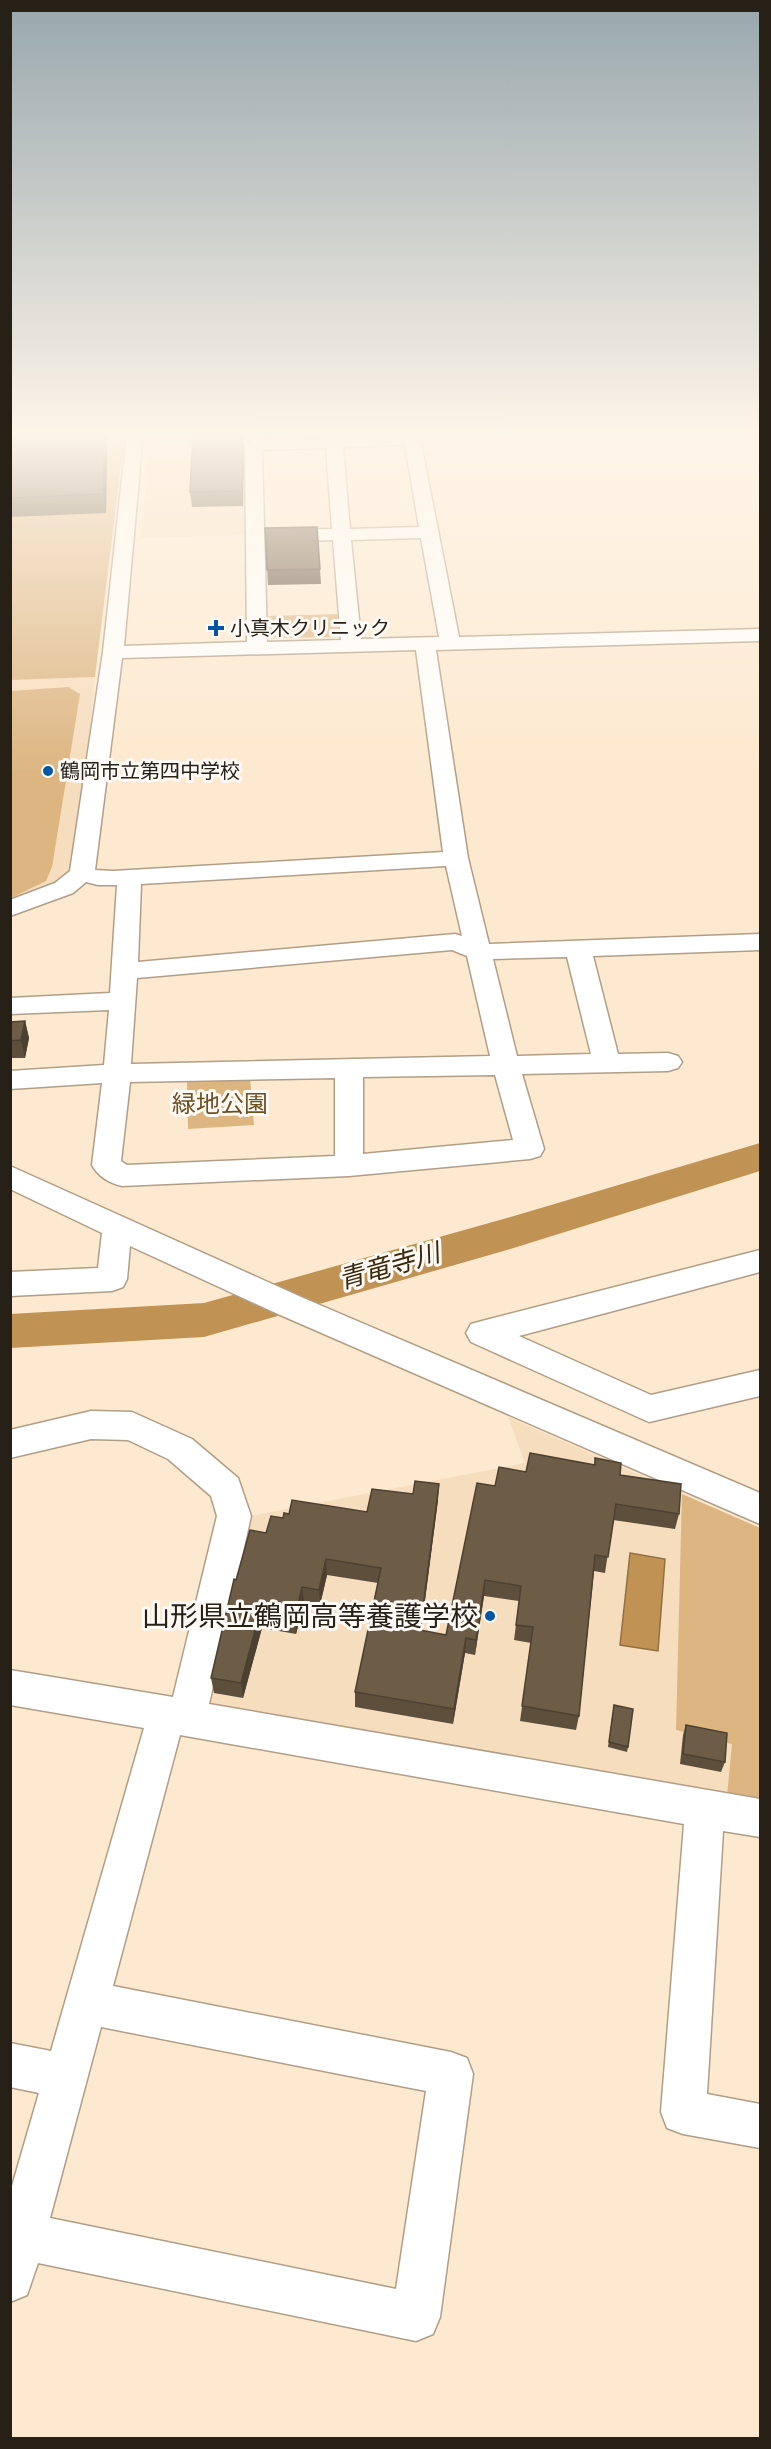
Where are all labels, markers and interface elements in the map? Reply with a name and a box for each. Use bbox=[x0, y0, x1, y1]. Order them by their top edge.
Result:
place label: 小真木クリニック bbox=[230, 614, 390, 643]
marker: 小真木クリニック bbox=[207, 619, 225, 637]
place label: 鶴岡市立第四中学校 bbox=[60, 757, 240, 786]
marker: 鶴岡市立第四中学校 bbox=[41, 764, 55, 778]
park label: 緑地公園 bbox=[172, 1086, 268, 1121]
water label: 青竜寺川 bbox=[334, 1233, 447, 1299]
place label: 山形県立鶴岡高等養護学校 bbox=[142, 1596, 478, 1637]
marker: 山形県立鶴岡高等養護学校 bbox=[483, 1609, 497, 1623]

